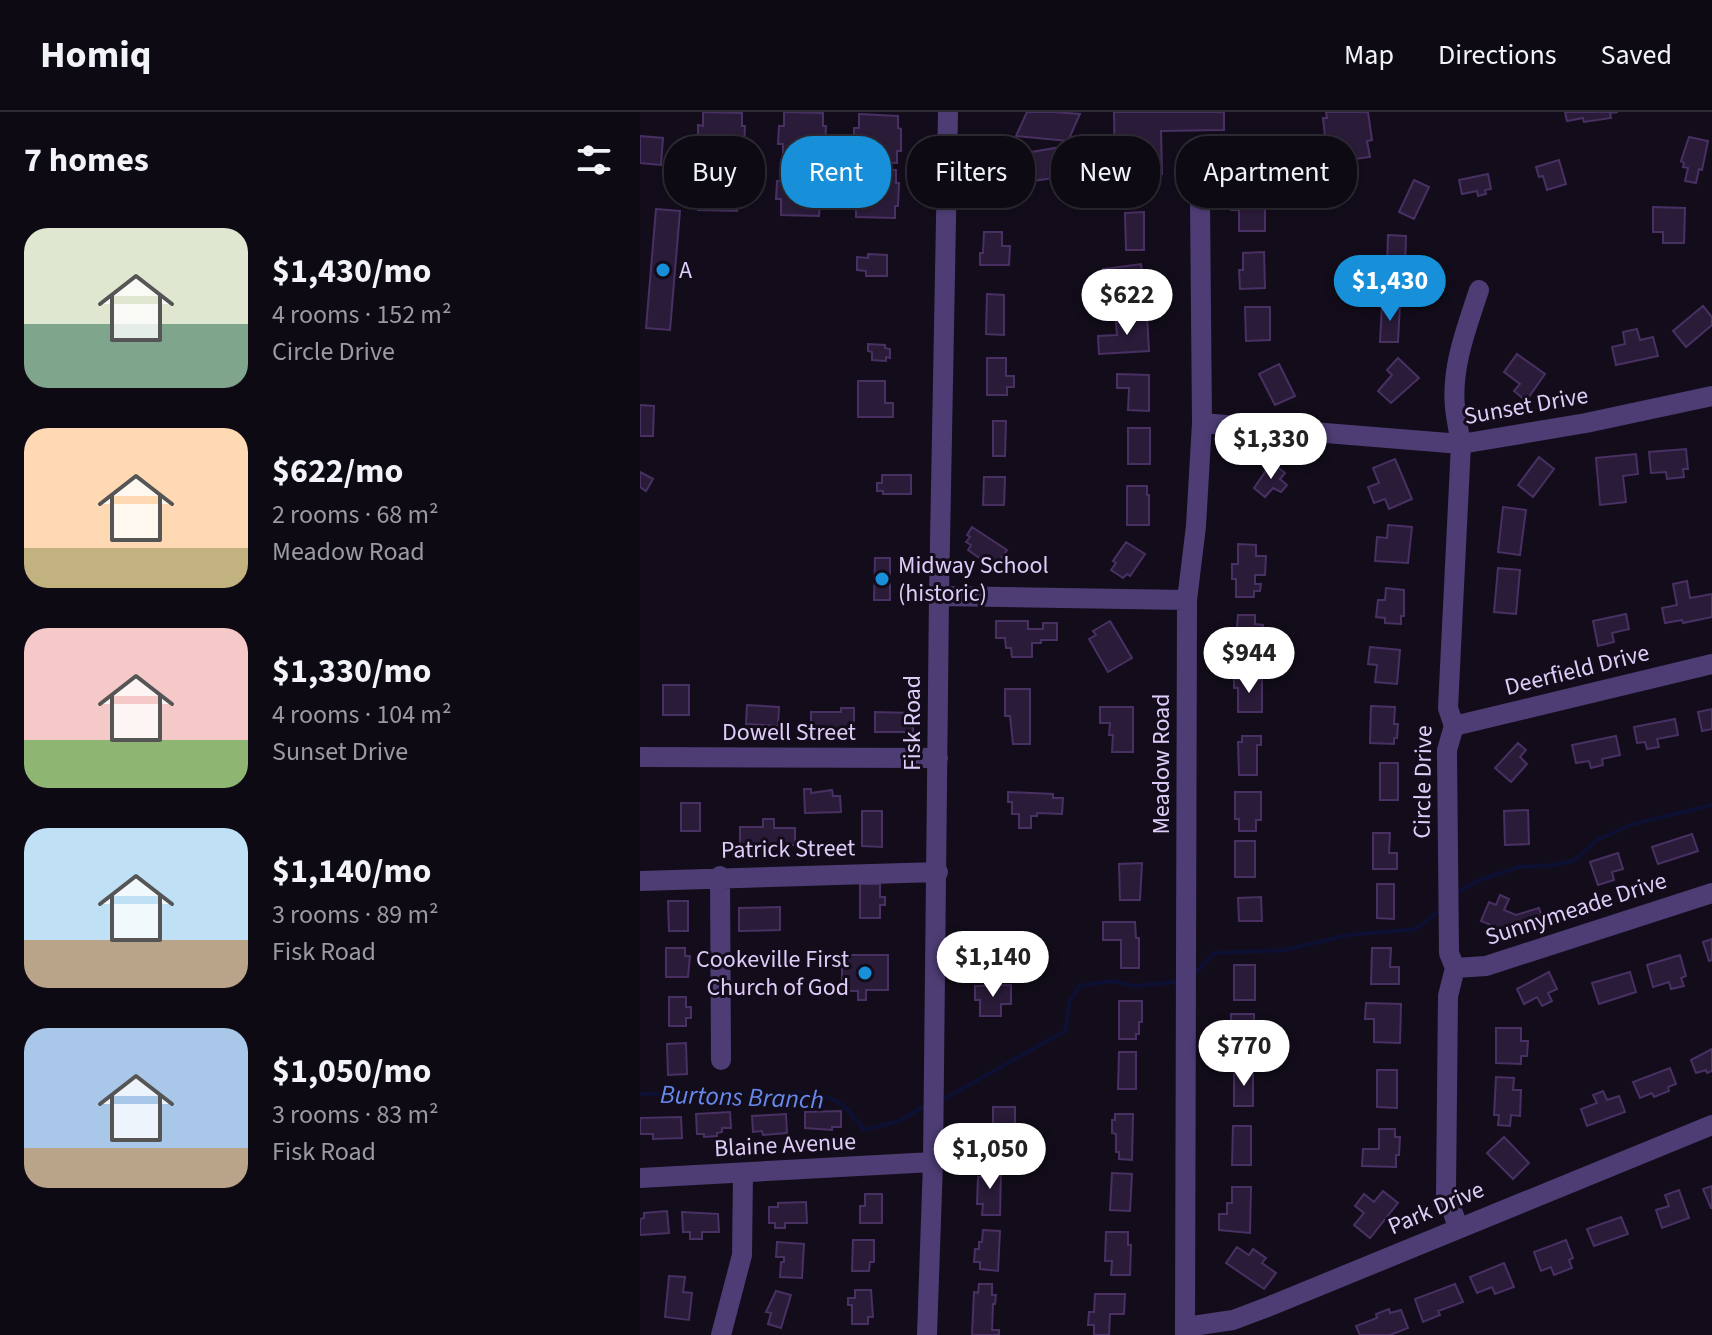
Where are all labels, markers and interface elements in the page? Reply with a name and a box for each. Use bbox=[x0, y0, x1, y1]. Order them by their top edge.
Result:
text: Homiq bbox=[40, 28, 152, 82]
text: Map bbox=[1344, 35, 1394, 75]
text: Directions bbox=[1438, 35, 1557, 75]
text: Saved bbox=[1601, 35, 1672, 75]
text: 7 homes bbox=[24, 136, 149, 185]
chip: Buy bbox=[664, 136, 765, 208]
chip: Rent bbox=[781, 136, 891, 208]
chip: Filters bbox=[907, 136, 1035, 208]
chip: New bbox=[1051, 136, 1160, 208]
chip: Apartment bbox=[1176, 136, 1357, 208]
icon: filters bbox=[572, 138, 616, 182]
text: $1,430/mo bbox=[272, 247, 432, 296]
place label: A bbox=[679, 253, 692, 288]
pin: $1,430 bbox=[1325, 255, 1455, 323]
icon: home bbox=[88, 260, 184, 356]
marker: A bbox=[654, 261, 672, 279]
text: $1,430 bbox=[1352, 262, 1428, 299]
pin: $622 bbox=[1080, 269, 1174, 337]
text: $622 bbox=[1100, 276, 1154, 313]
text: 4 rooms · 152 m² bbox=[272, 296, 451, 333]
text: Circle Drive bbox=[272, 333, 395, 370]
street label: Sunset Drive bbox=[1461, 378, 1591, 434]
pin: $1,330 bbox=[1206, 413, 1336, 481]
text: $1,330 bbox=[1233, 420, 1309, 457]
text: $622/mo bbox=[272, 447, 403, 496]
icon: home bbox=[88, 460, 184, 556]
text: 2 rooms · 68 m² bbox=[272, 496, 439, 533]
text: Meadow Road bbox=[272, 533, 425, 570]
place label: Midway School (historic) bbox=[898, 548, 1049, 611]
marker: Midway School (historic) bbox=[873, 570, 891, 588]
pin: $944 bbox=[1202, 627, 1296, 695]
text: $944 bbox=[1222, 634, 1276, 671]
street label: Deerfield Drive bbox=[1501, 635, 1653, 705]
text: $1,330/mo bbox=[272, 647, 432, 696]
icon: home bbox=[88, 660, 184, 756]
street label: Fisk Road bbox=[895, 675, 930, 771]
street label: Meadow Road bbox=[1144, 694, 1179, 834]
text: 4 rooms · 104 m² bbox=[272, 696, 451, 733]
street label: Dowell Street bbox=[722, 715, 856, 750]
street label: Circle Drive bbox=[1405, 725, 1441, 839]
text: Sunset Drive bbox=[272, 733, 408, 770]
street label: Patrick Street bbox=[720, 830, 856, 868]
text: $1,140/mo bbox=[272, 847, 432, 896]
icon: home bbox=[88, 860, 184, 956]
street label: Sunnymeade Drive bbox=[1481, 863, 1671, 955]
text: 3 rooms · 89 m² bbox=[272, 896, 439, 933]
pin: $1,140 bbox=[928, 931, 1058, 999]
text: Fisk Road bbox=[272, 933, 376, 970]
text: $1,140 bbox=[955, 938, 1031, 975]
place label: Cookeville First Church of God bbox=[696, 942, 849, 1005]
marker: Cookeville First Church of God bbox=[856, 964, 874, 982]
pin: $770 bbox=[1197, 1020, 1291, 1088]
text: $770 bbox=[1217, 1027, 1271, 1064]
text: $1,050/mo bbox=[272, 1047, 432, 1096]
icon: home bbox=[88, 1060, 184, 1156]
water label: Burtons Branch bbox=[659, 1076, 825, 1118]
text: 3 rooms · 83 m² bbox=[272, 1096, 439, 1133]
pin: $1,050 bbox=[925, 1123, 1055, 1191]
street label: Blaine Avenue bbox=[713, 1124, 857, 1166]
text: $1,050 bbox=[952, 1130, 1028, 1167]
text: Fisk Road bbox=[272, 1133, 376, 1170]
street label: Park Drive bbox=[1382, 1172, 1490, 1244]

